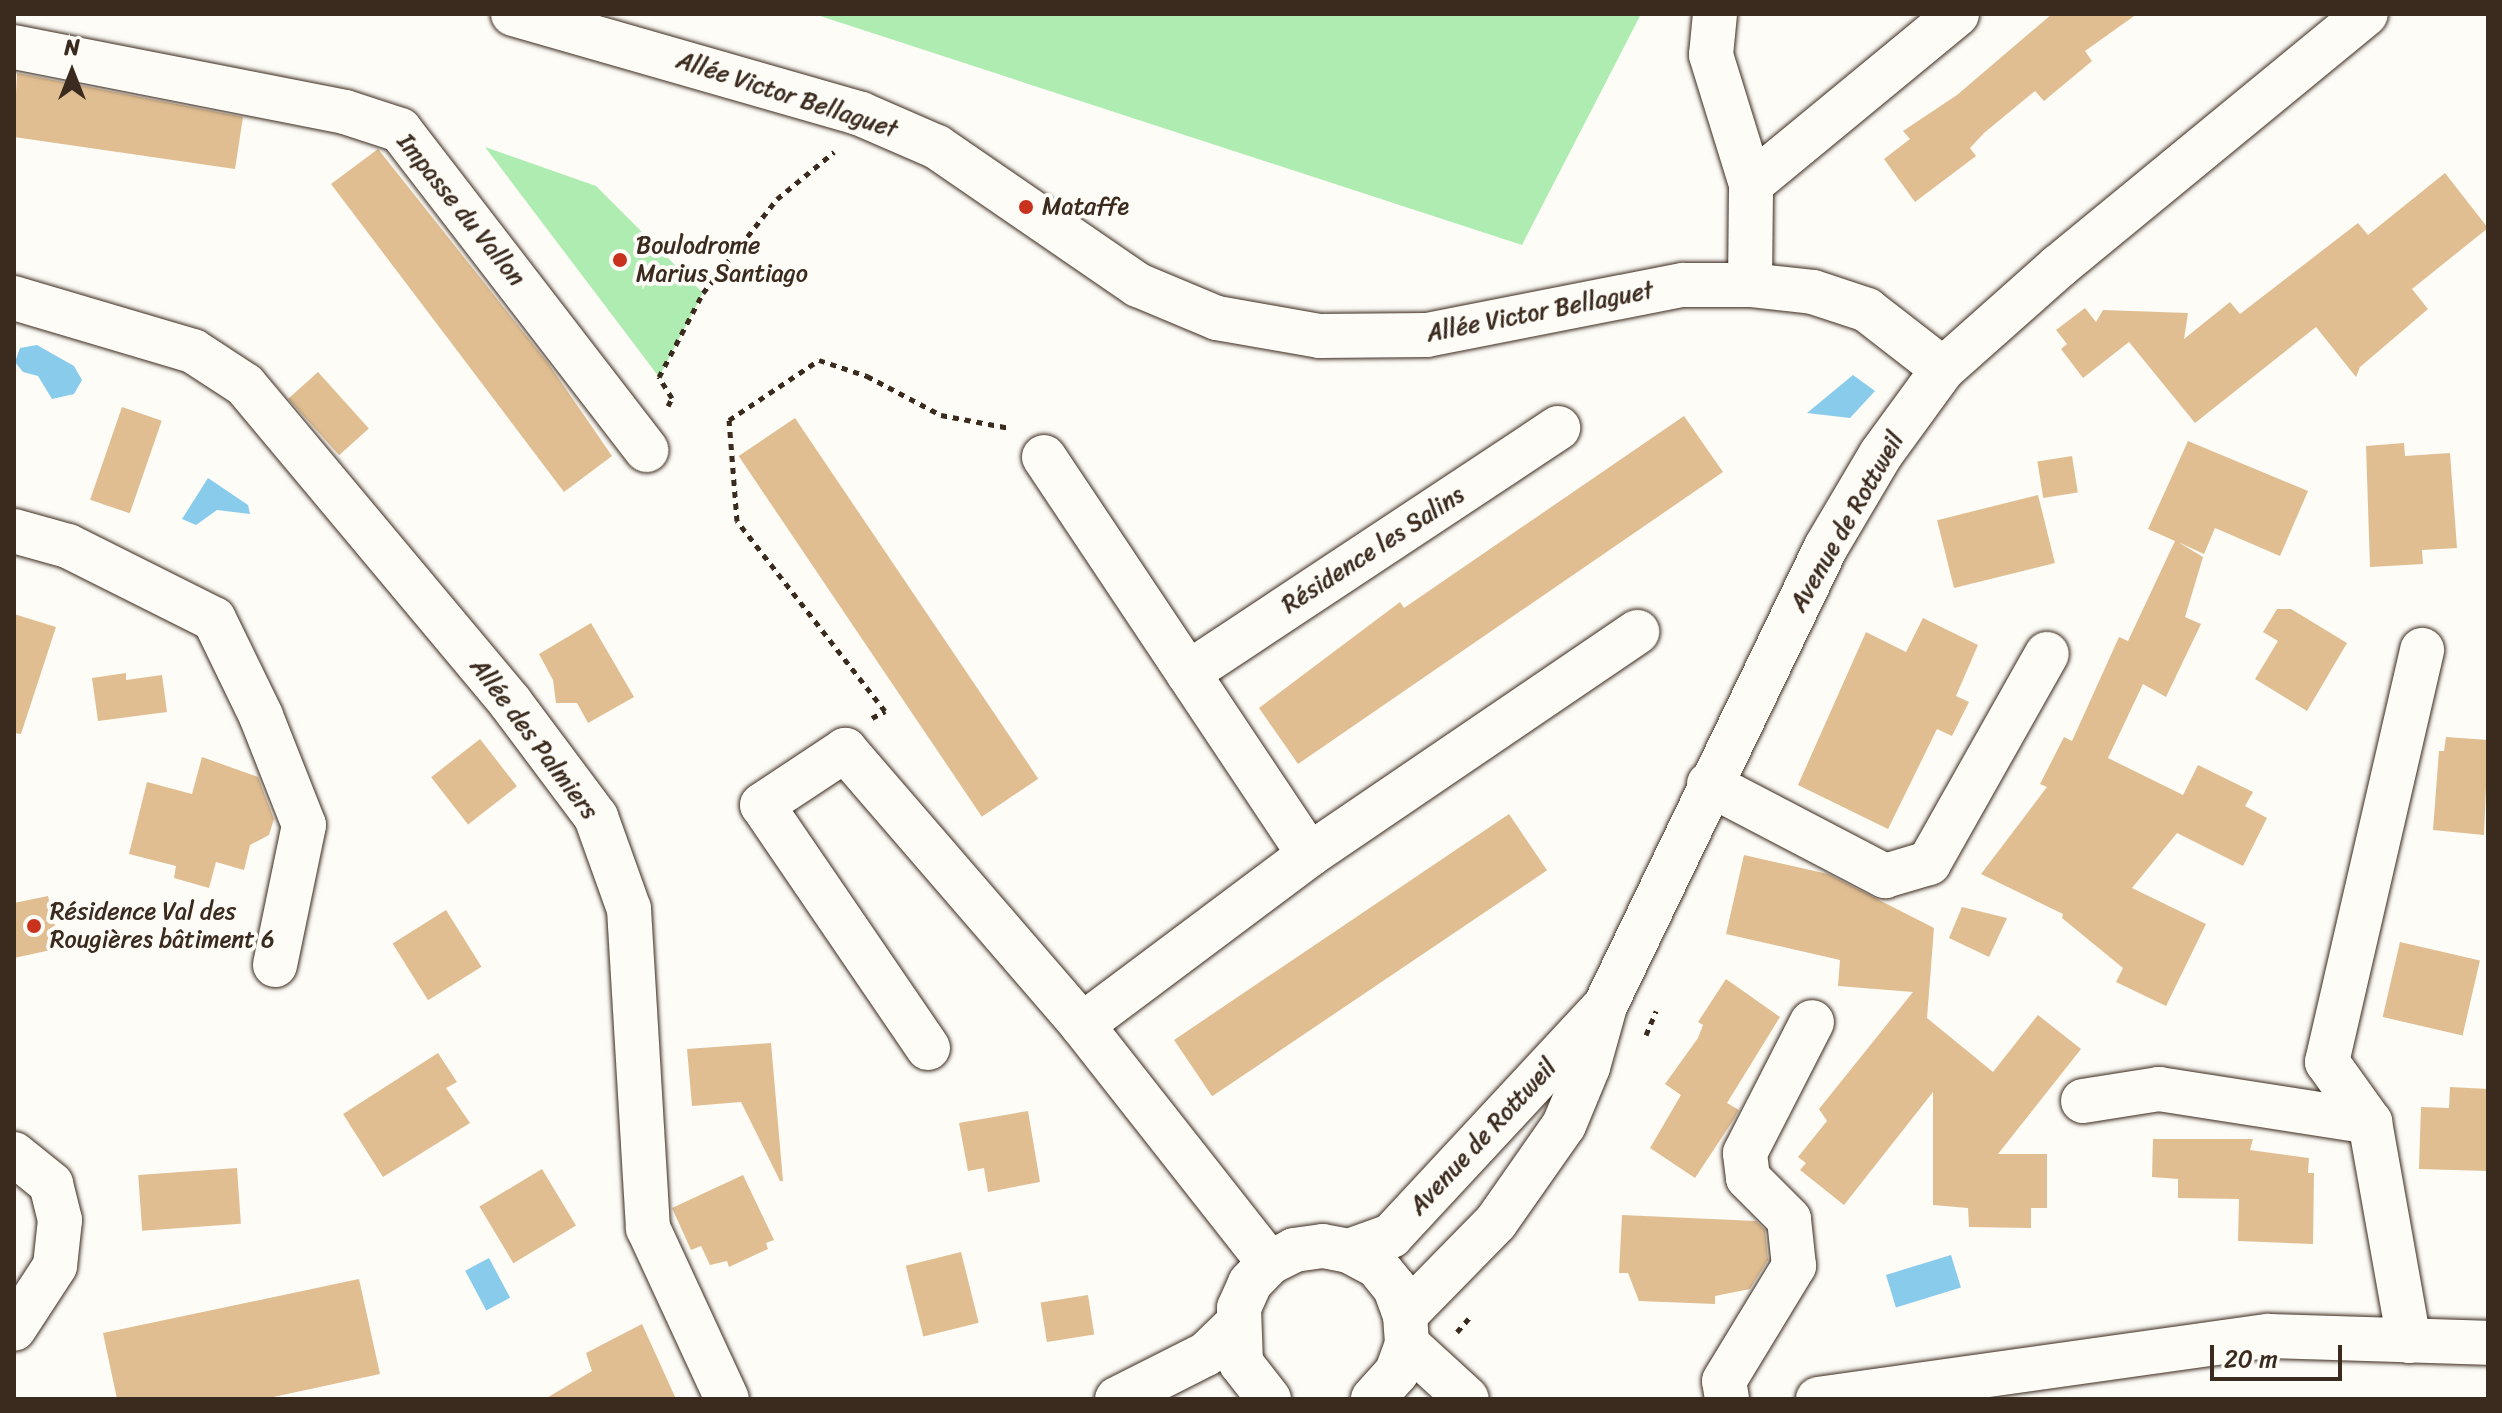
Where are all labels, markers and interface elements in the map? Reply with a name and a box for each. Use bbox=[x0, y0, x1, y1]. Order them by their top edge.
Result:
text: N bbox=[64, 28, 80, 67]
north arrow bbox=[32, 32, 112, 112]
street label: Allée Victor Bellaguet bbox=[672, 45, 902, 145]
street label: Impasse du Vallon bbox=[391, 128, 531, 292]
place label: Mataffe bbox=[1042, 193, 1129, 221]
marker: Mataffe bbox=[1017, 198, 1035, 216]
place label: Boulodrome Marius Santiago bbox=[636, 232, 808, 288]
marker: Boulodrome Marius Santiago bbox=[611, 251, 629, 269]
street label: Allée Victor Bellaguet bbox=[1423, 276, 1657, 348]
street label: Avenue de Rottweil bbox=[1784, 427, 1910, 617]
street label: Résidence les Salins bbox=[1276, 480, 1470, 620]
street label: Allée des Palmiers bbox=[464, 653, 604, 825]
place label: Résidence Val des Rougières bâtiment 6 bbox=[50, 898, 275, 954]
marker: Résidence Val des Rougières bâtiment 6 bbox=[25, 917, 43, 935]
street label: Avenue de Rottweil bbox=[1403, 1053, 1563, 1221]
scale bar bbox=[2214, 1329, 2346, 1379]
text: 20 m bbox=[2224, 1338, 2278, 1380]

